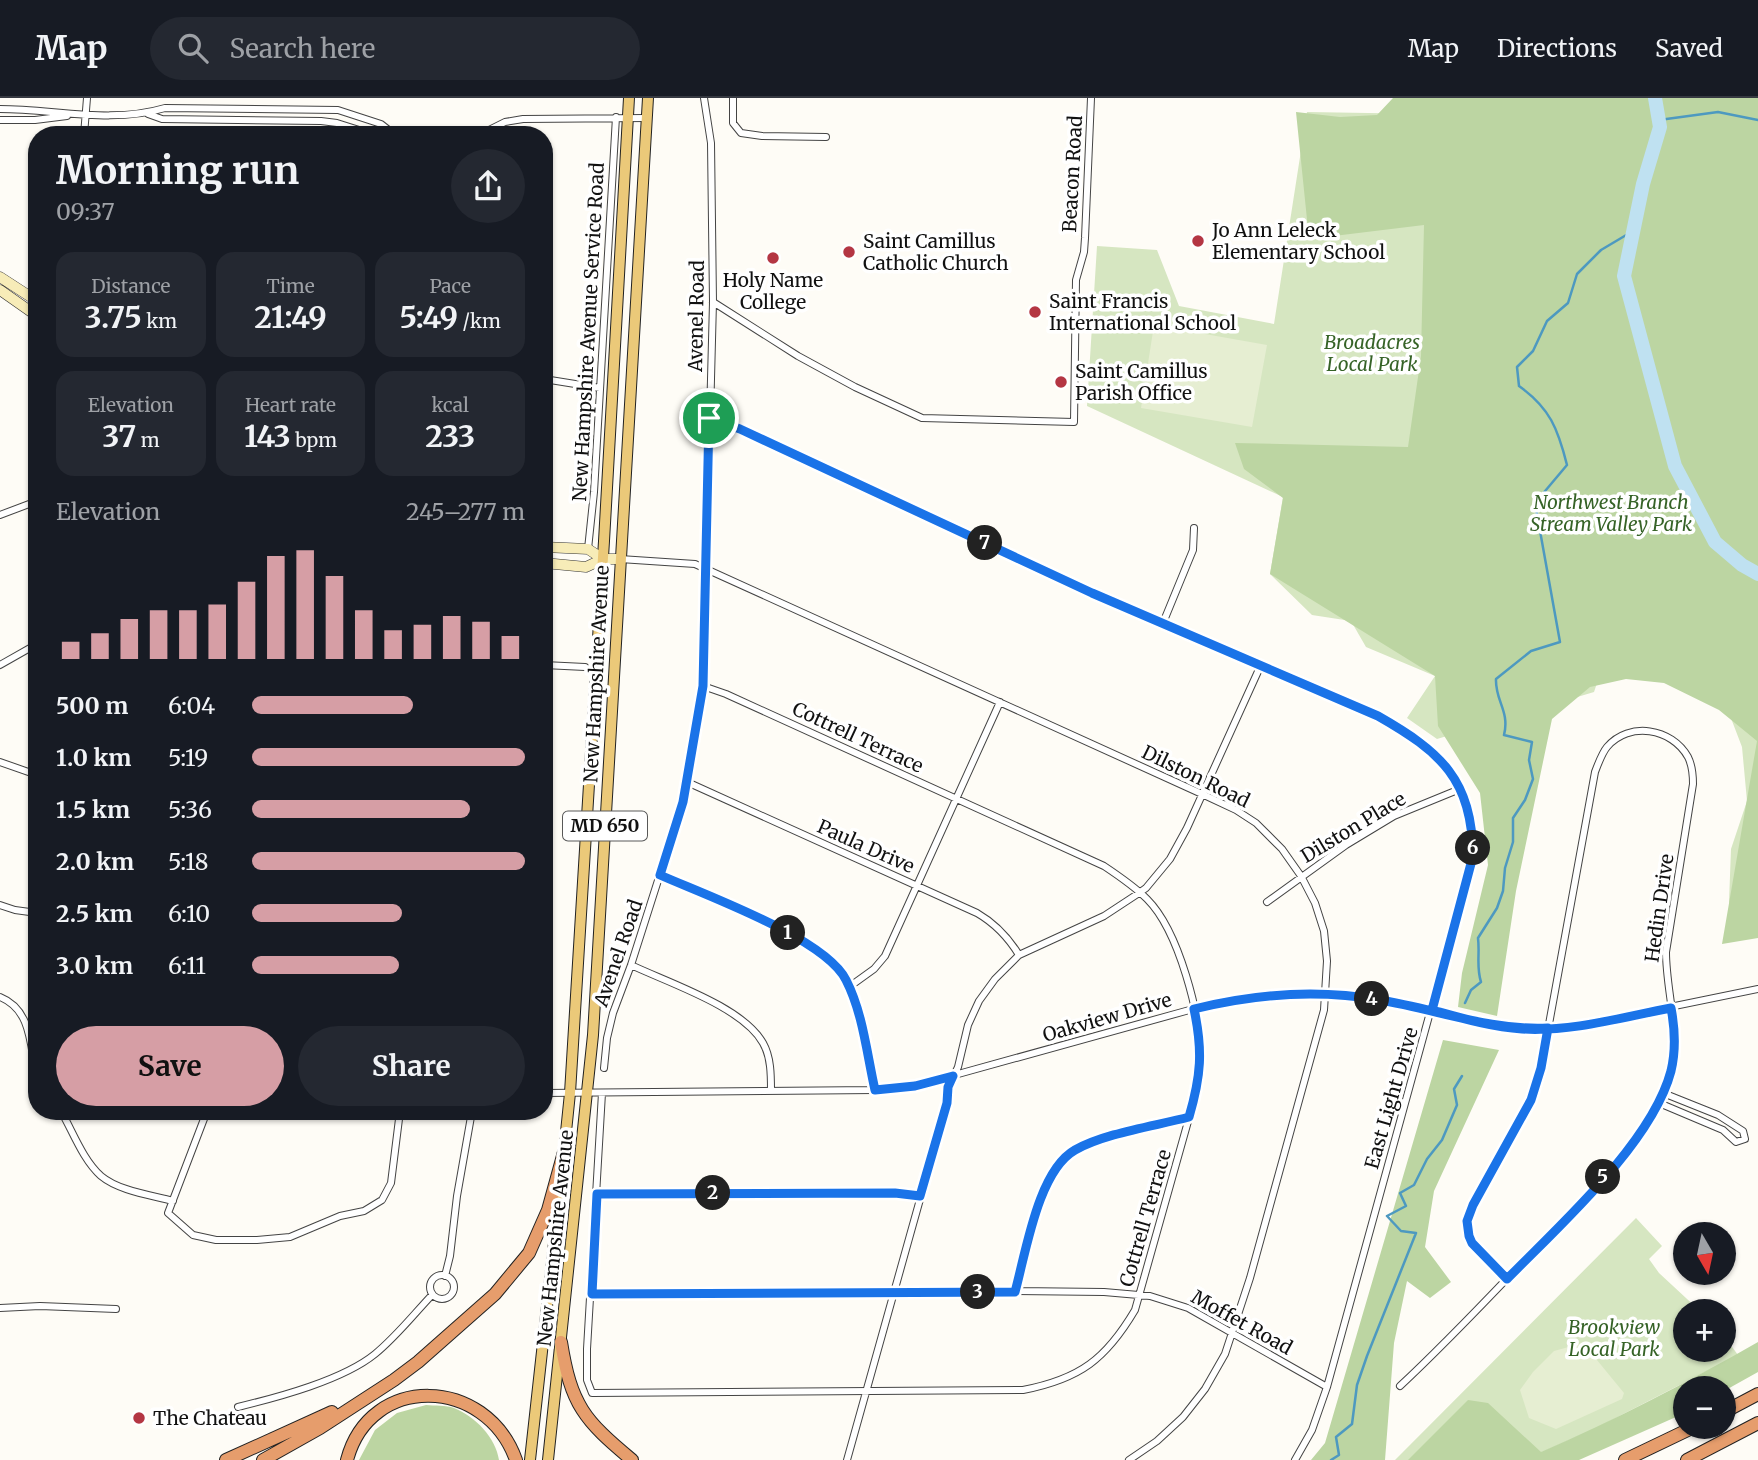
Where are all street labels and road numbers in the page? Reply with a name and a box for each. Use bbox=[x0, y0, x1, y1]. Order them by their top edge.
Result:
street label: Beacon Road bbox=[1057, 115, 1087, 233]
street label: New Hampshire Avenue Service Road bbox=[567, 162, 609, 502]
street label: Avenel Road bbox=[683, 260, 709, 373]
street label: New Hampshire Avenue bbox=[578, 565, 614, 783]
street label: Cottrell Terrace bbox=[789, 696, 927, 778]
street label: Dilston Road bbox=[1138, 740, 1254, 812]
street label: Dilston Place bbox=[1296, 786, 1410, 868]
road number: MD 650 bbox=[563, 812, 647, 840]
street label: Paula Drive bbox=[814, 814, 918, 878]
street label: Hedin Drive bbox=[1640, 852, 1678, 964]
street label: Avenel Road bbox=[588, 896, 648, 1011]
street label: Oakview Drive bbox=[1040, 987, 1174, 1047]
street label: East Light Drive bbox=[1359, 1024, 1423, 1172]
street label: New Hampshire Avenue bbox=[532, 1128, 578, 1347]
street label: Cottrell Terrace bbox=[1114, 1147, 1176, 1289]
street label: Moffet Road bbox=[1187, 1284, 1297, 1360]

